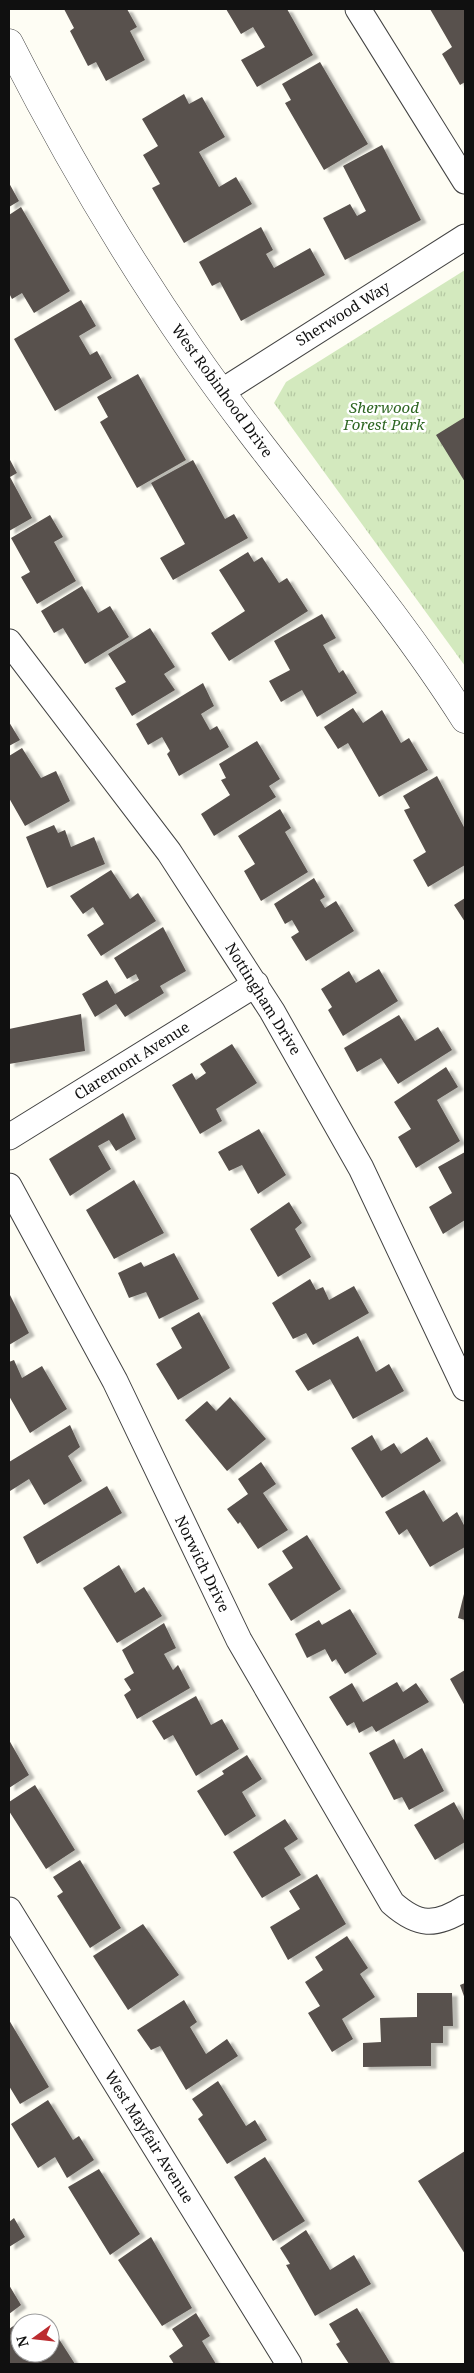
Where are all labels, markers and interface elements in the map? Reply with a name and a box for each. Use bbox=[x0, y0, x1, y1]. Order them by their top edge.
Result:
street label: Sherwood Way bbox=[292, 276, 394, 350]
street label: West Robinhood Drive bbox=[168, 320, 278, 461]
park label: Sherwood Forest Park bbox=[343, 397, 425, 434]
street label: Nottingham Drive bbox=[221, 939, 306, 1058]
street label: Claremont Avenue bbox=[70, 1017, 193, 1104]
street label: Norwich Drive bbox=[171, 1512, 235, 1615]
street label: West Mayfair Avenue bbox=[101, 2066, 199, 2207]
north arrow bbox=[10, 2313, 60, 2363]
text: N bbox=[11, 2334, 33, 2349]

